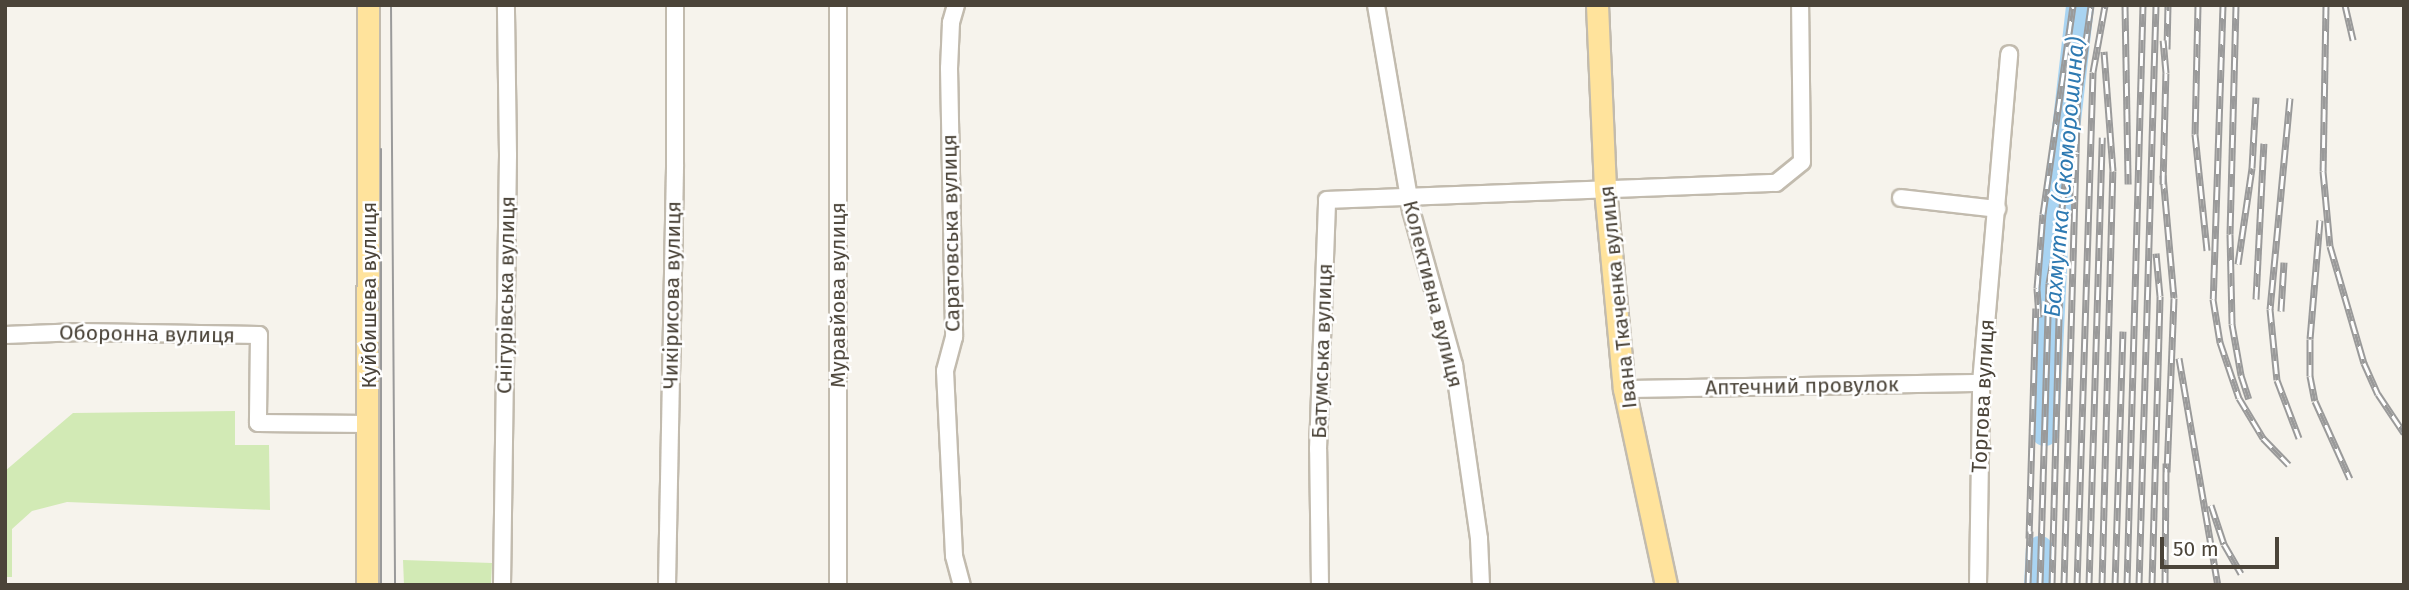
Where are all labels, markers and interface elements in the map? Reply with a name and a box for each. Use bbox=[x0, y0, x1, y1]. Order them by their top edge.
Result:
water label: Бахмутка (Скоморошина) bbox=[2038, 36, 2090, 318]
street label: Саратовська вулиця bbox=[937, 134, 965, 332]
street label: Івана Ткаченка вулиця bbox=[1594, 184, 1642, 410]
street label: Снігурівська вулиця bbox=[492, 196, 520, 394]
street label: Колективна вулиця bbox=[1398, 198, 1468, 390]
street label: Чикірисова вулиця bbox=[658, 201, 686, 389]
street label: Куйбишева вулиця bbox=[356, 202, 382, 388]
street label: Муравйова вулиця bbox=[825, 202, 851, 388]
street label: Батумська вулиця bbox=[1306, 263, 1338, 439]
street label: Торгова вулиця bbox=[1966, 318, 2000, 474]
street label: Оборонна вулиця bbox=[59, 320, 235, 348]
street label: Аптечний провулок bbox=[1705, 372, 1899, 400]
scale bar bbox=[2164, 524, 2283, 568]
text: 50 m bbox=[2173, 536, 2219, 562]

